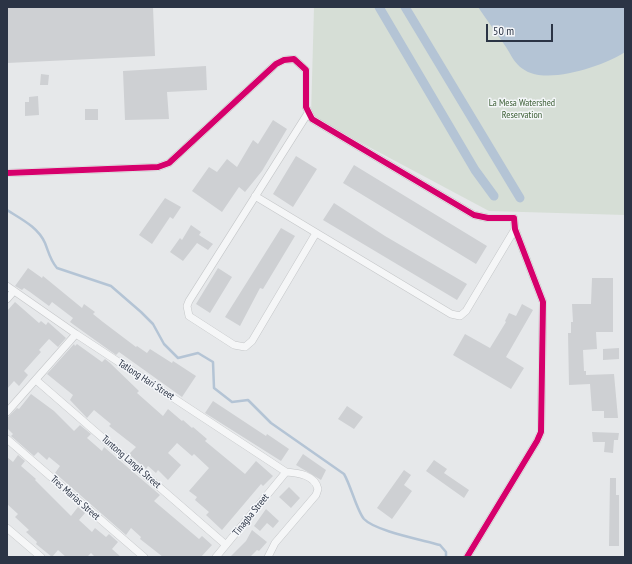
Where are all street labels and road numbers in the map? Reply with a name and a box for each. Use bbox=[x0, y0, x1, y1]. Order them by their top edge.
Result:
street label: Tatlong Hari Street bbox=[116, 357, 176, 403]
street label: Tuntong Langit Street bbox=[99, 433, 163, 491]
street label: Tres Marias Street bbox=[48, 473, 102, 523]
street label: Tinagba Street bbox=[230, 492, 272, 538]

